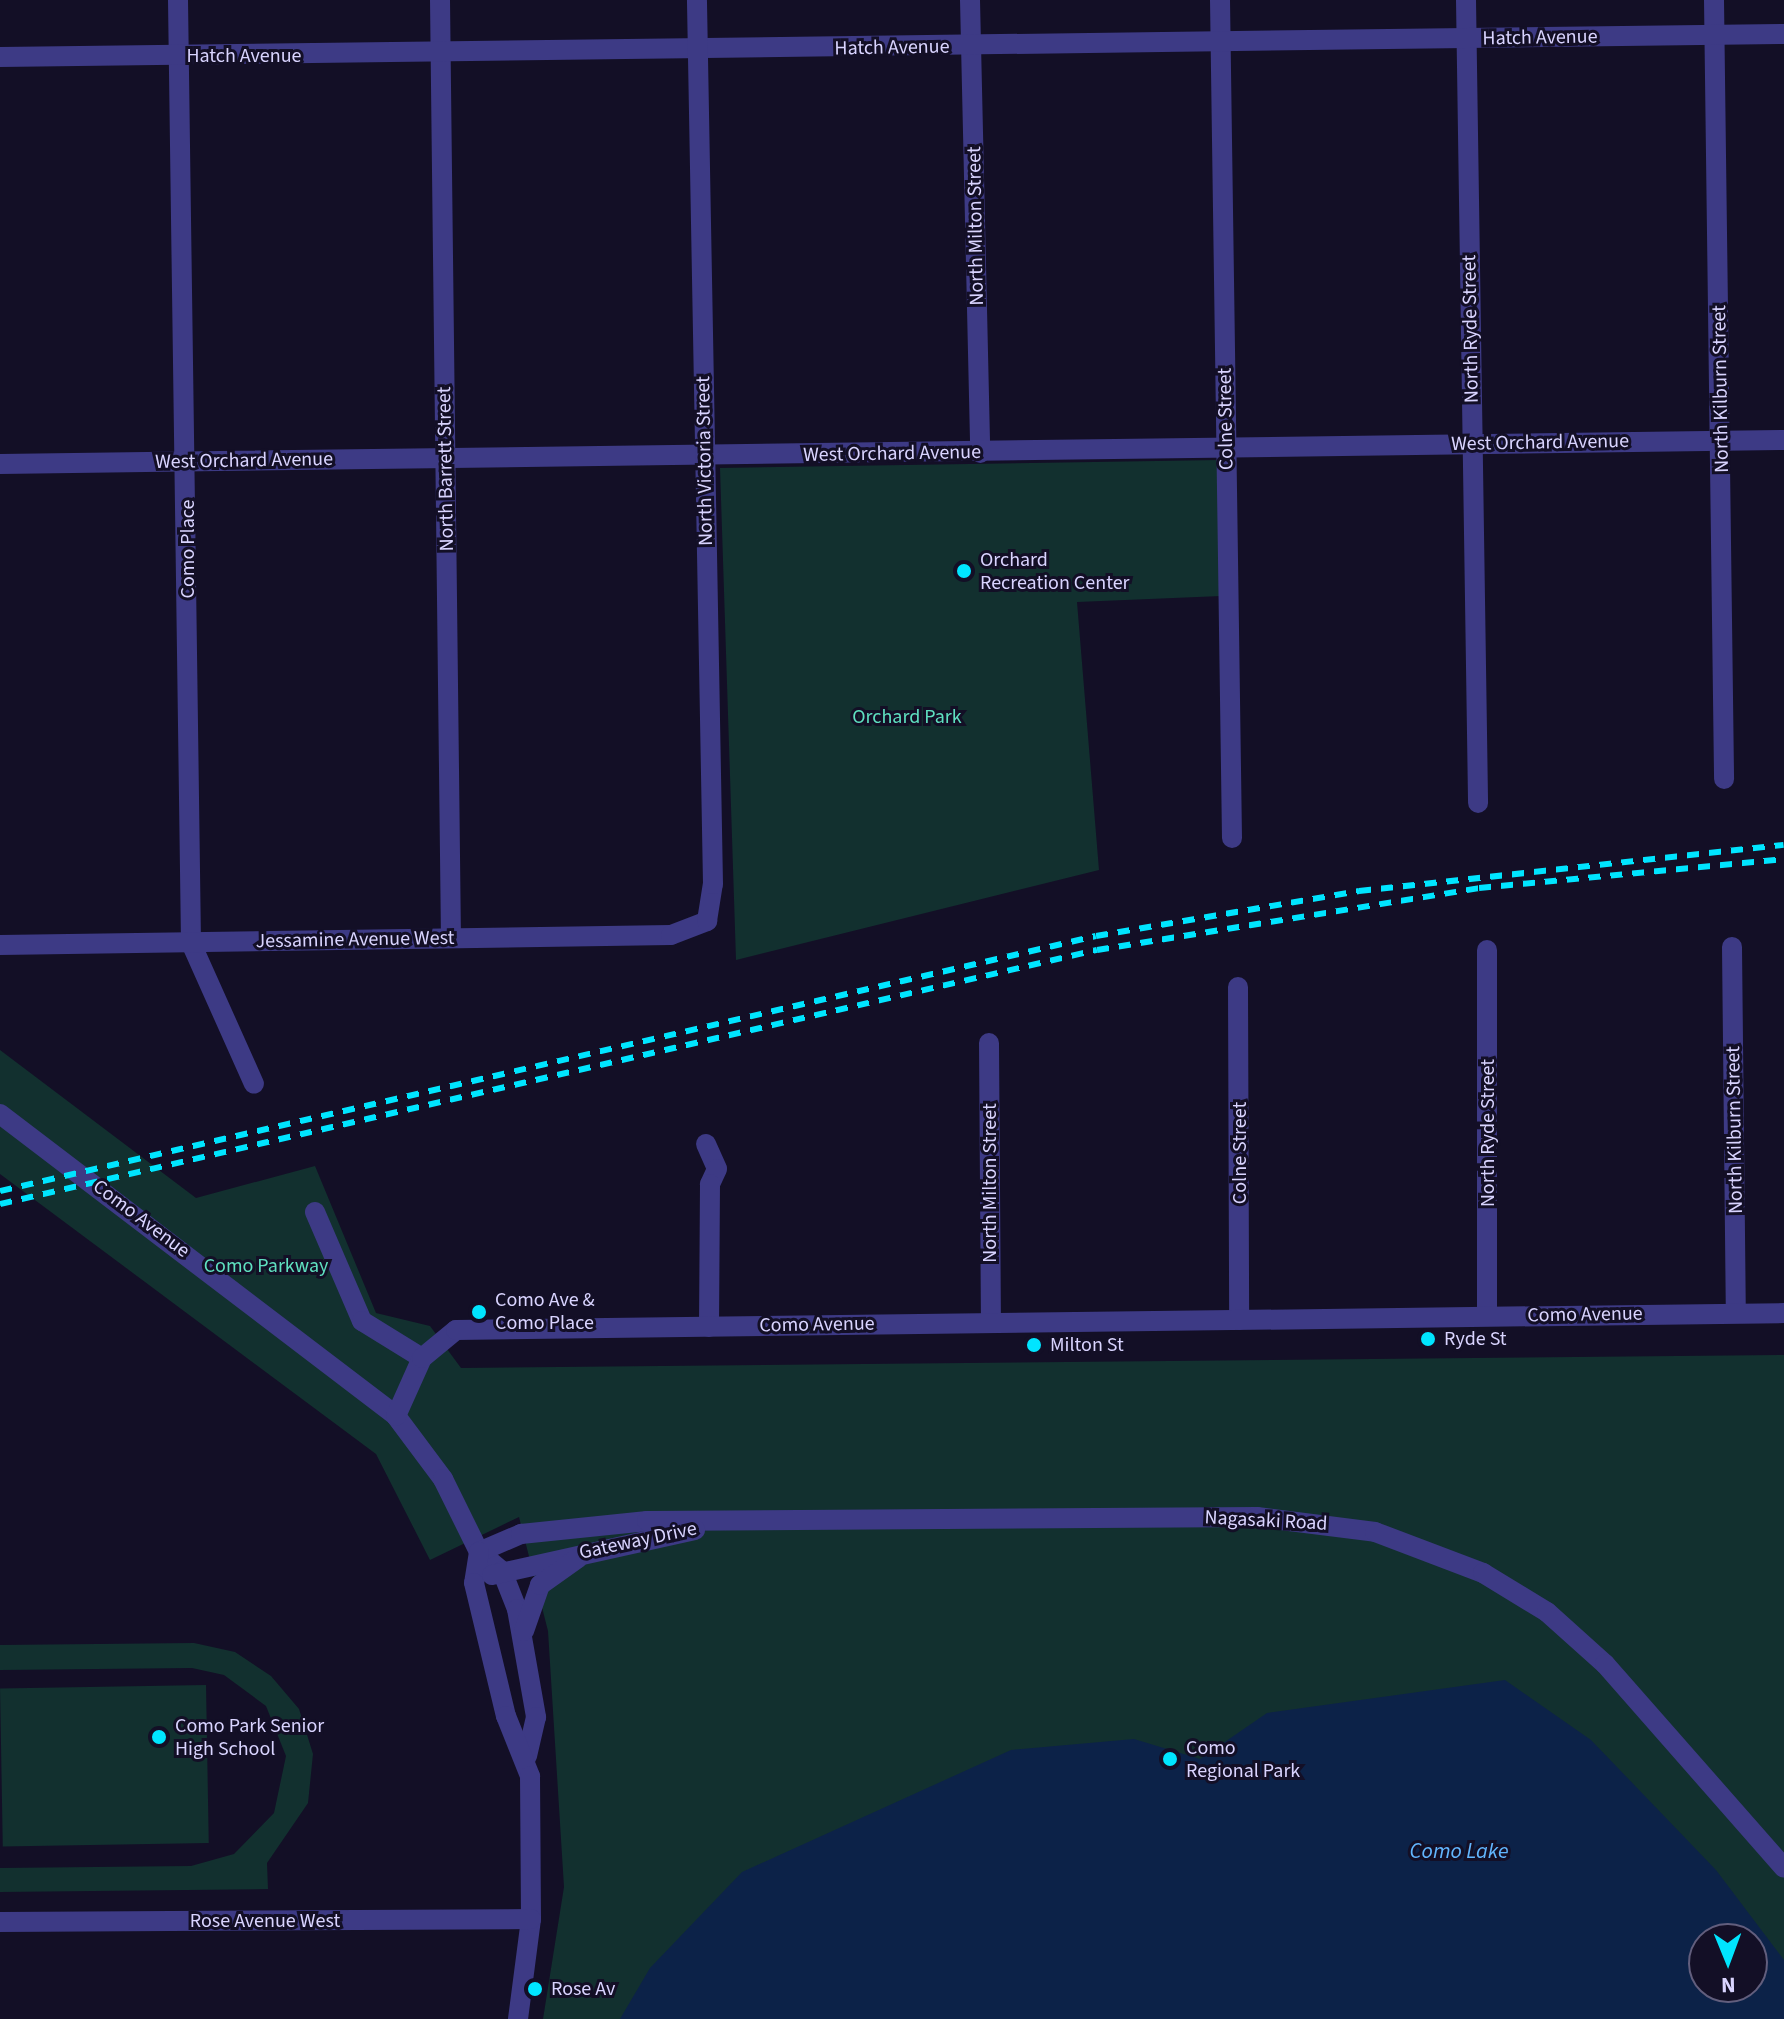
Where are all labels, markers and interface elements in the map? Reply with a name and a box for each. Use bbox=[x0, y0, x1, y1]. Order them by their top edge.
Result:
street label: Hatch Avenue bbox=[1482, 25, 1598, 51]
street label: Hatch Avenue bbox=[834, 35, 950, 61]
street label: Hatch Avenue bbox=[187, 44, 301, 68]
street label: North Milton Street bbox=[963, 146, 989, 306]
street label: North Ryde Street bbox=[1458, 255, 1484, 403]
street label: North Kilburn Street bbox=[1708, 305, 1734, 473]
street label: Colne Street bbox=[1213, 368, 1239, 470]
street label: North Victoria Street bbox=[692, 376, 718, 546]
street label: North Barrett Street bbox=[433, 386, 459, 552]
street label: West Orchard Avenue bbox=[1451, 429, 1629, 457]
street label: West Orchard Avenue bbox=[803, 440, 981, 468]
street label: West Orchard Avenue bbox=[155, 447, 333, 475]
street label: Como Place bbox=[176, 500, 200, 598]
place label: Orchard Recreation Center bbox=[980, 548, 1129, 595]
marker: Orchard Recreation Center bbox=[955, 562, 973, 580]
park label: Orchard Park bbox=[852, 705, 962, 729]
street label: Jessamine Avenue West bbox=[255, 926, 455, 954]
street label: North Kilburn Street bbox=[1722, 1046, 1748, 1214]
street label: North Ryde Street bbox=[1476, 1059, 1500, 1207]
street label: Colne Street bbox=[1228, 1102, 1252, 1204]
street label: North Milton Street bbox=[978, 1103, 1002, 1263]
street label: Como Avenue bbox=[88, 1175, 194, 1263]
park label: Como Parkway bbox=[204, 1254, 328, 1278]
place label: Como Ave & Como Place bbox=[495, 1288, 595, 1335]
street label: Como Avenue bbox=[1527, 1302, 1643, 1328]
marker: Como Ave & Como Place bbox=[470, 1303, 488, 1321]
street label: Como Avenue bbox=[759, 1312, 875, 1338]
place label: Ryde St bbox=[1444, 1327, 1507, 1351]
marker: Ryde St bbox=[1419, 1330, 1437, 1348]
place label: Milton St bbox=[1050, 1333, 1124, 1357]
marker: Milton St bbox=[1025, 1336, 1043, 1354]
street label: Nagasaki Road bbox=[1204, 1506, 1328, 1536]
street label: Gateway Drive bbox=[577, 1517, 699, 1565]
place label: Como Park Senior High School bbox=[175, 1714, 324, 1761]
marker: Como Park Senior High School bbox=[150, 1728, 168, 1746]
place label: Como Regional Park bbox=[1186, 1736, 1300, 1783]
marker: Como Regional Park bbox=[1161, 1750, 1179, 1768]
water label: Como Lake bbox=[1410, 1839, 1508, 1865]
street label: Rose Avenue West bbox=[190, 1909, 340, 1933]
north arrow bbox=[1688, 1923, 1768, 2003]
text: N bbox=[1721, 1969, 1736, 2001]
place label: Rose Av bbox=[551, 1977, 615, 2001]
marker: Rose Av bbox=[526, 1980, 544, 1998]

